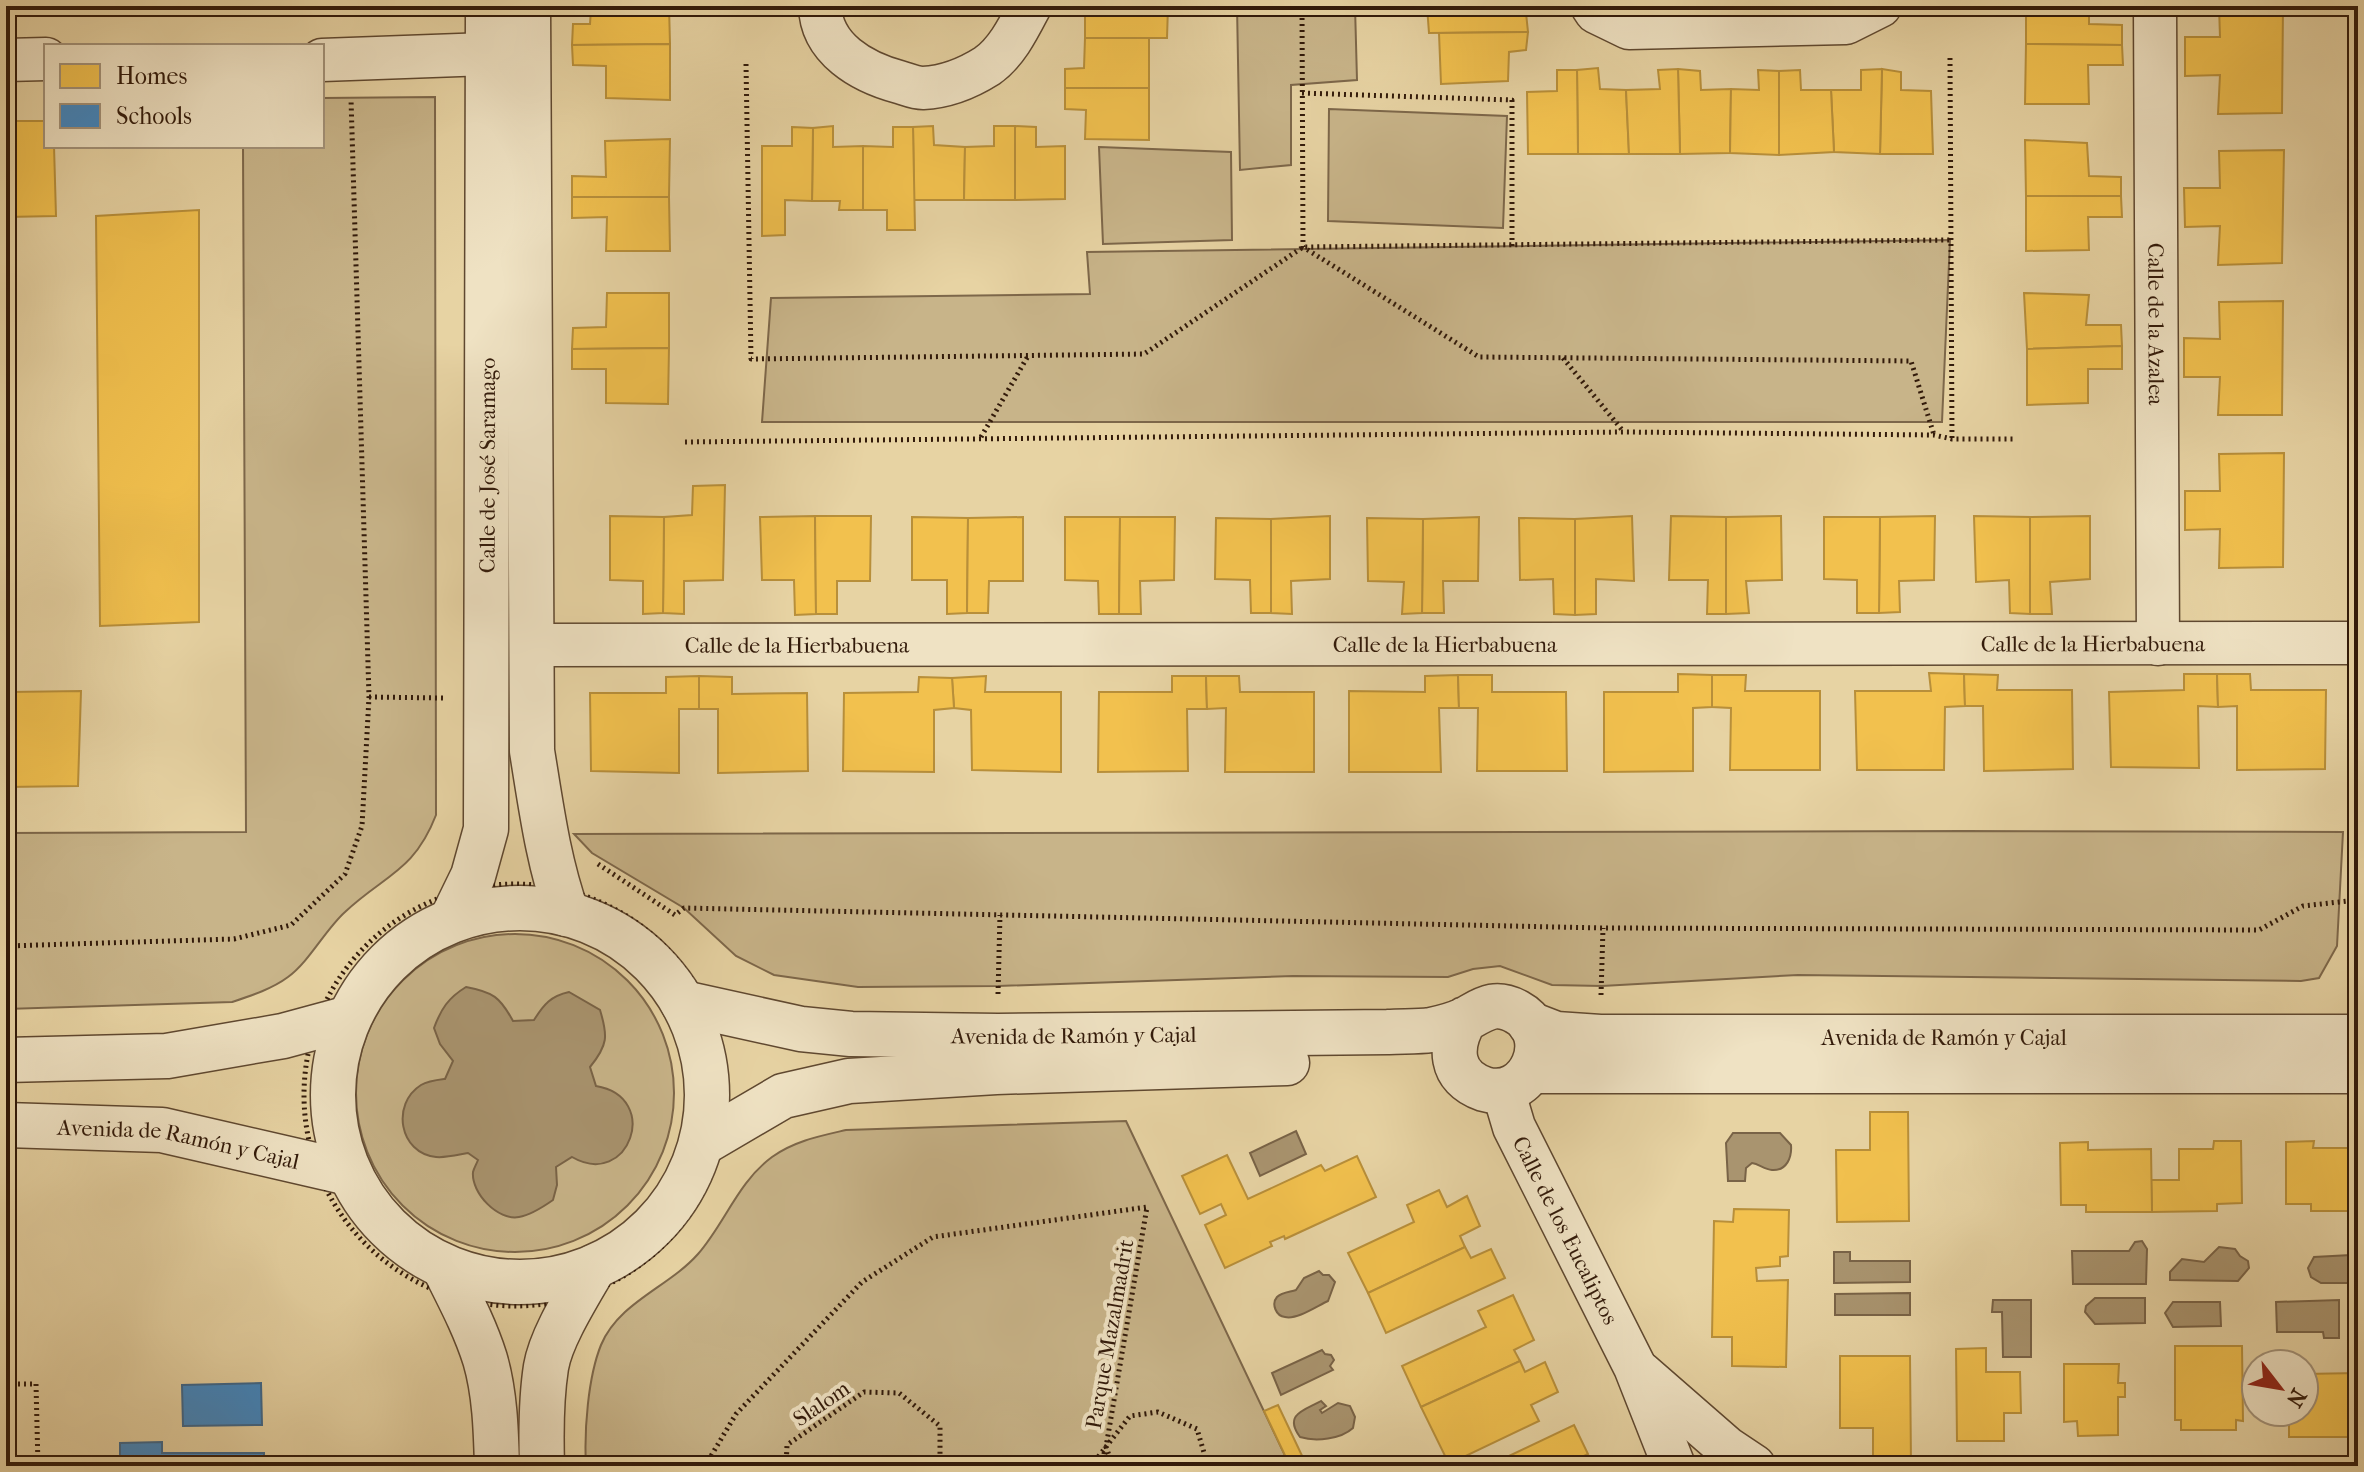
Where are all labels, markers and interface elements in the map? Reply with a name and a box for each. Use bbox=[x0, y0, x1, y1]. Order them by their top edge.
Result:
legend bbox=[44, 44, 324, 148]
text: Homes bbox=[116, 62, 187, 90]
text: Schools bbox=[116, 102, 192, 130]
street label: Calle de la Azalea bbox=[2142, 243, 2169, 406]
street label: Calle de José Saramago bbox=[475, 358, 501, 573]
street label: Calle de la Hierbabuena bbox=[1981, 631, 2206, 657]
street label: Calle de la Hierbabuena bbox=[1333, 632, 1558, 658]
street label: Calle de la Hierbabuena bbox=[685, 633, 910, 659]
street label: Avenida de Ramón y Cajal bbox=[950, 1022, 1197, 1050]
street label: Avenida de Ramón y Cajal bbox=[1820, 1025, 2067, 1051]
street label: Avenida de Ramón y Cajal bbox=[56, 1115, 302, 1175]
street label: Calle de los Eucaliptos bbox=[1507, 1132, 1623, 1329]
street label: Parque Mazalmadrit bbox=[1080, 1237, 1139, 1431]
north arrow bbox=[2240, 1348, 2320, 1428]
street label: Slalom bbox=[788, 1375, 855, 1432]
text: N bbox=[2281, 1384, 2312, 1412]

